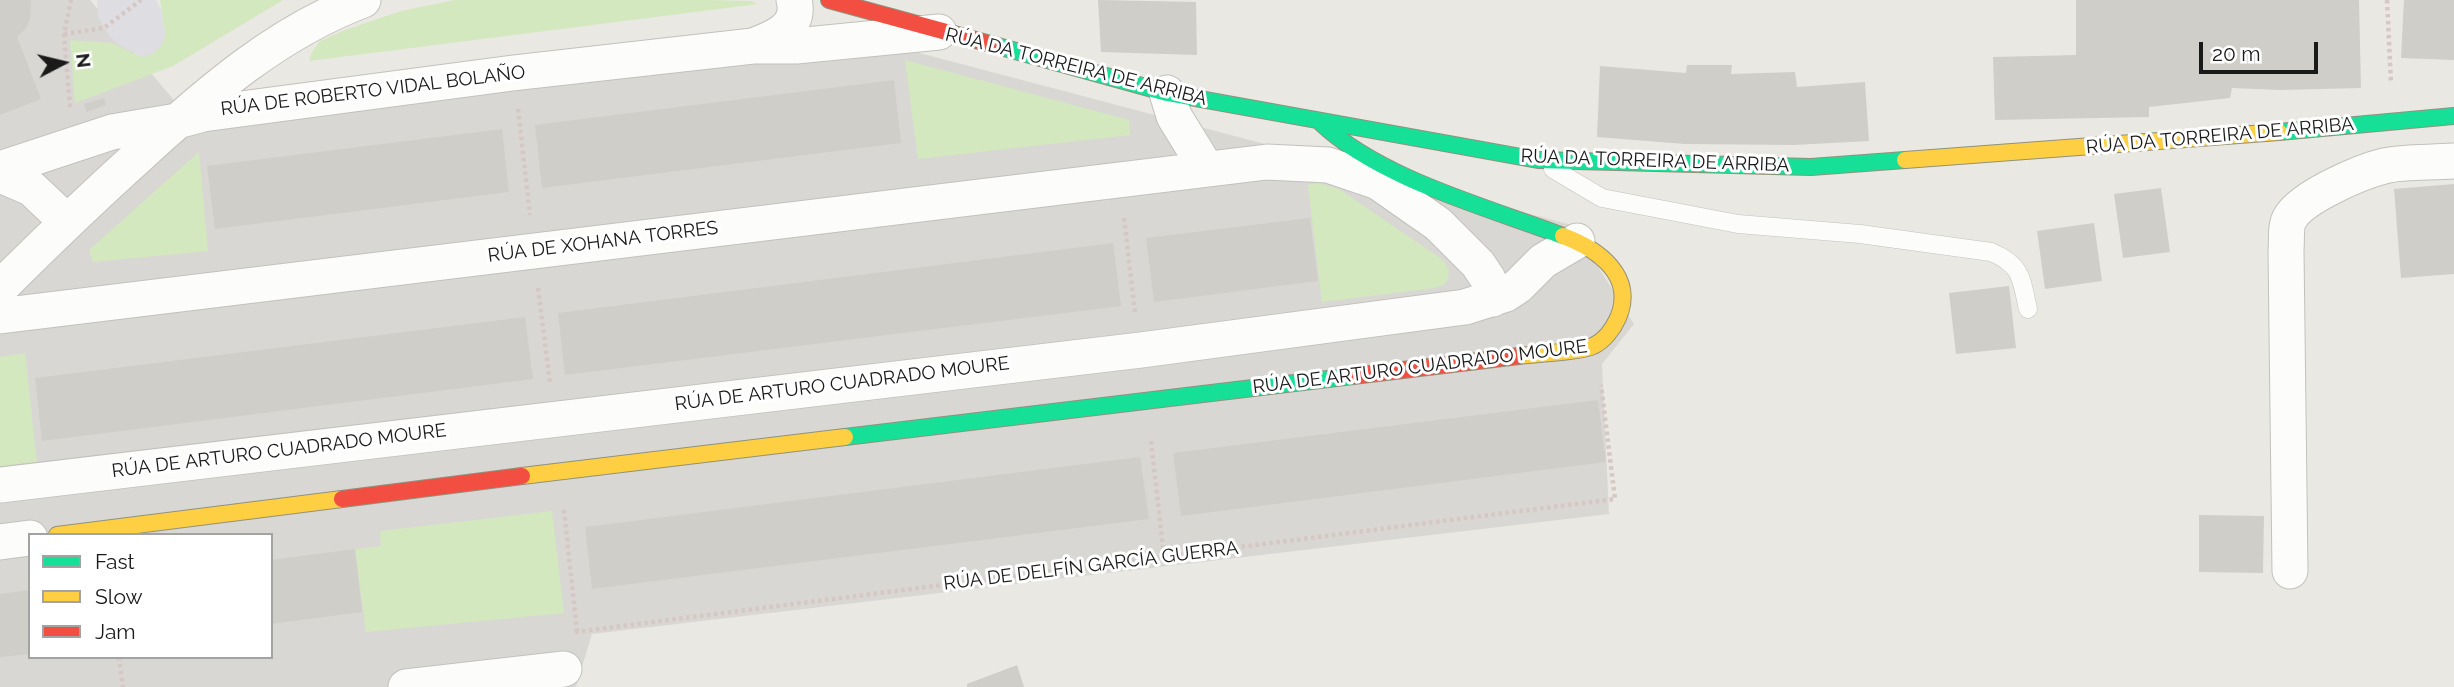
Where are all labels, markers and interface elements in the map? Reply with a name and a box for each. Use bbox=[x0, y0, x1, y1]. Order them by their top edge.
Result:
street label: RÚA DA TORREIRA DE ARRIBA bbox=[943, 23, 1209, 111]
north arrow bbox=[28, 28, 98, 98]
scale bar bbox=[2202, 28, 2321, 72]
text: 20 m bbox=[2212, 41, 2260, 66]
text: N bbox=[72, 52, 96, 69]
street label: RÚA DE ROBERTO VIDAL BOLAÑO bbox=[219, 61, 527, 121]
street label: RÚA DA TORREIRA DE ARRIBA bbox=[2085, 113, 2355, 159]
street label: RÚA DA TORREIRA DE ARRIBA bbox=[1520, 145, 1790, 177]
street label: RÚA DE XOHANA TORRES bbox=[486, 217, 720, 267]
street label: RÚA DE ARTURO CUADRADO MOURE bbox=[1251, 335, 1589, 399]
street label: RÚA DE ARTURO CUADRADO MOURE bbox=[673, 352, 1011, 416]
street label: RÚA DE ARTURO CUADRADO MOURE bbox=[110, 419, 448, 483]
legend bbox=[28, 533, 273, 659]
street label: RÚA DE DELFÍN GARCÍA GUERRA bbox=[942, 537, 1240, 595]
text: Fast bbox=[95, 549, 135, 574]
text: Slow bbox=[95, 584, 143, 609]
text: Jam bbox=[95, 619, 136, 644]

